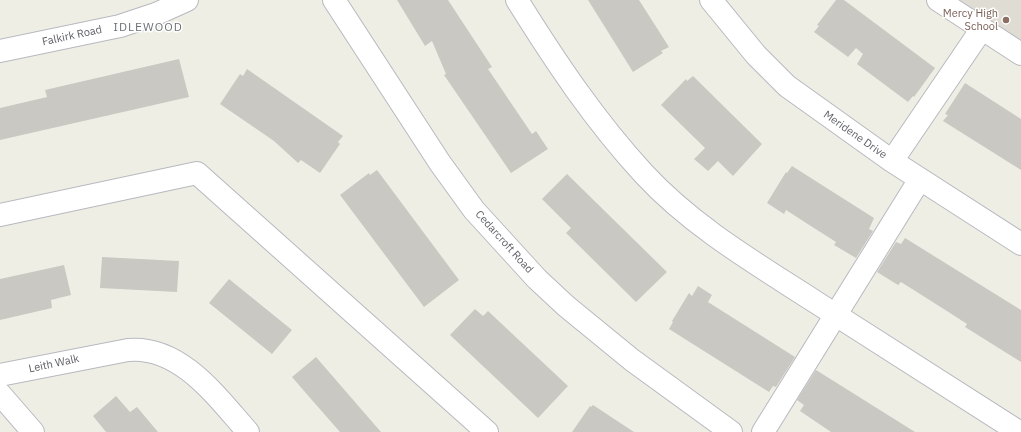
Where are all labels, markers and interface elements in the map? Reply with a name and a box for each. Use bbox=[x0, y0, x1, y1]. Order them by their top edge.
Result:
place label: Mercy High School bbox=[943, 7, 998, 33]
marker: Mercy High School bbox=[1001, 15, 1011, 25]
district label: IDLEWOOD bbox=[113, 21, 183, 35]
street label: Falkirk Road bbox=[41, 23, 103, 49]
street label: Meridene Drive bbox=[821, 108, 889, 162]
street label: Cedarcroft Road bbox=[472, 208, 536, 276]
street label: Leith Walk bbox=[28, 352, 80, 376]

